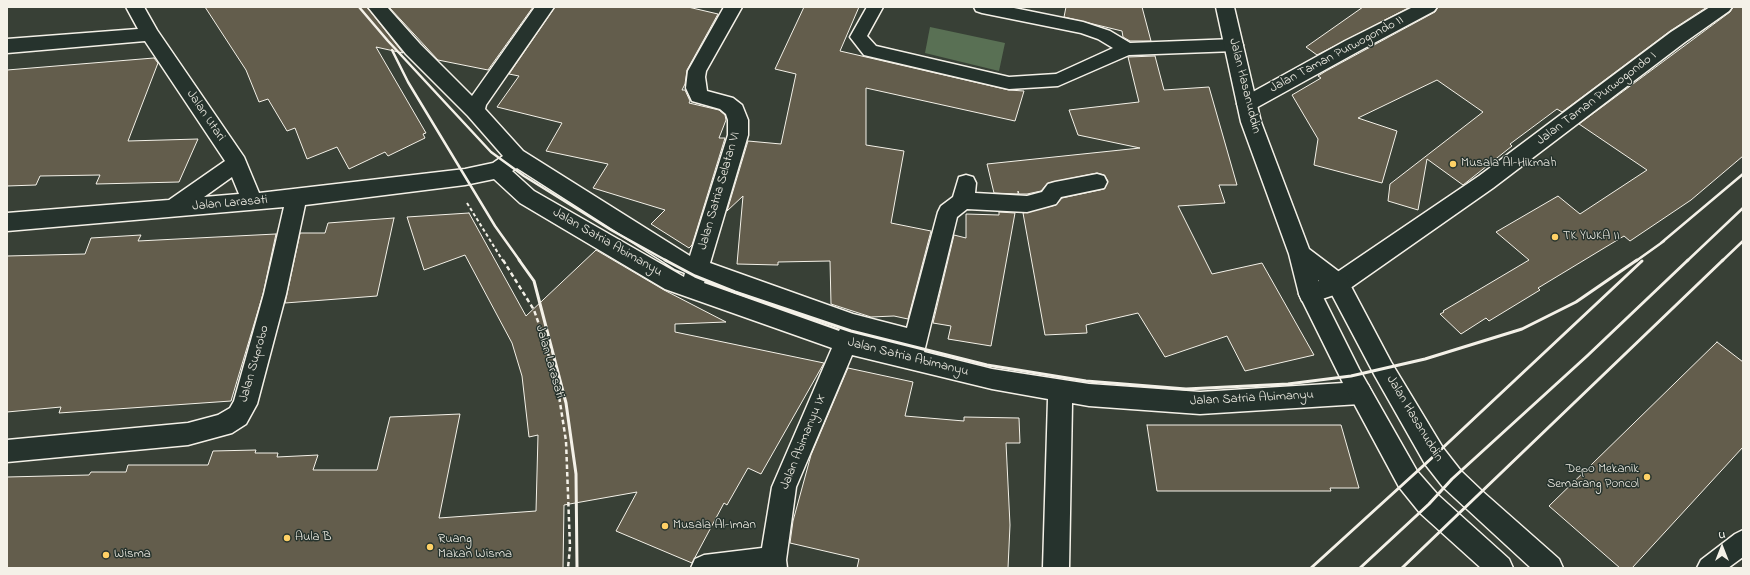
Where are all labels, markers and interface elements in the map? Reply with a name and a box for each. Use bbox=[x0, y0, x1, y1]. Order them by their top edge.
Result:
street label: Jalan Taman Purwogondo II bbox=[1267, 13, 1407, 97]
street label: Jalan Hasanuddin bbox=[1225, 37, 1263, 135]
street label: Jalan Taman Purwogondo I bbox=[1534, 49, 1660, 149]
street label: Jalan Utari bbox=[182, 88, 228, 144]
street label: Jalan Satria Selatan VI bbox=[696, 130, 744, 252]
place label: Musala Al-Hikmah bbox=[1461, 156, 1556, 172]
marker: Musala Al-Hikmah bbox=[1448, 159, 1458, 169]
street label: Jalan Larasati bbox=[192, 193, 268, 215]
street label: Jalan Satria Abimanyu bbox=[549, 205, 665, 281]
place label: TK YWKA II bbox=[1563, 229, 1620, 245]
marker: TK YWKA II bbox=[1550, 232, 1560, 242]
street label: Jalan Suprobo bbox=[237, 324, 273, 404]
street label: Jalan Larasati bbox=[531, 324, 567, 400]
street label: Jalan Satria Abimanyu bbox=[846, 335, 970, 381]
street label: Jalan Hasanuddin bbox=[1382, 373, 1446, 465]
street label: Jalan Satria Abimanyu bbox=[1190, 388, 1314, 410]
street label: Jalan Abimanyu IX bbox=[778, 392, 830, 492]
place label: Depo Mekanik Semarang Poncol bbox=[1547, 462, 1639, 493]
marker: Depo Mekanik Semarang Poncol bbox=[1642, 472, 1652, 482]
place label: Musala Al-Iman bbox=[673, 518, 756, 534]
marker: Musala Al-Iman bbox=[660, 521, 670, 531]
north arrow bbox=[1702, 527, 1742, 567]
text: U bbox=[1719, 527, 1725, 543]
place label: Aula B bbox=[295, 530, 332, 546]
place label: Ruang Makan Wisma bbox=[438, 532, 512, 563]
marker: Aula B bbox=[282, 533, 292, 543]
marker: Ruang Makan Wisma bbox=[425, 542, 435, 552]
place label: Wisma bbox=[114, 547, 151, 563]
marker: Wisma bbox=[101, 550, 111, 560]

